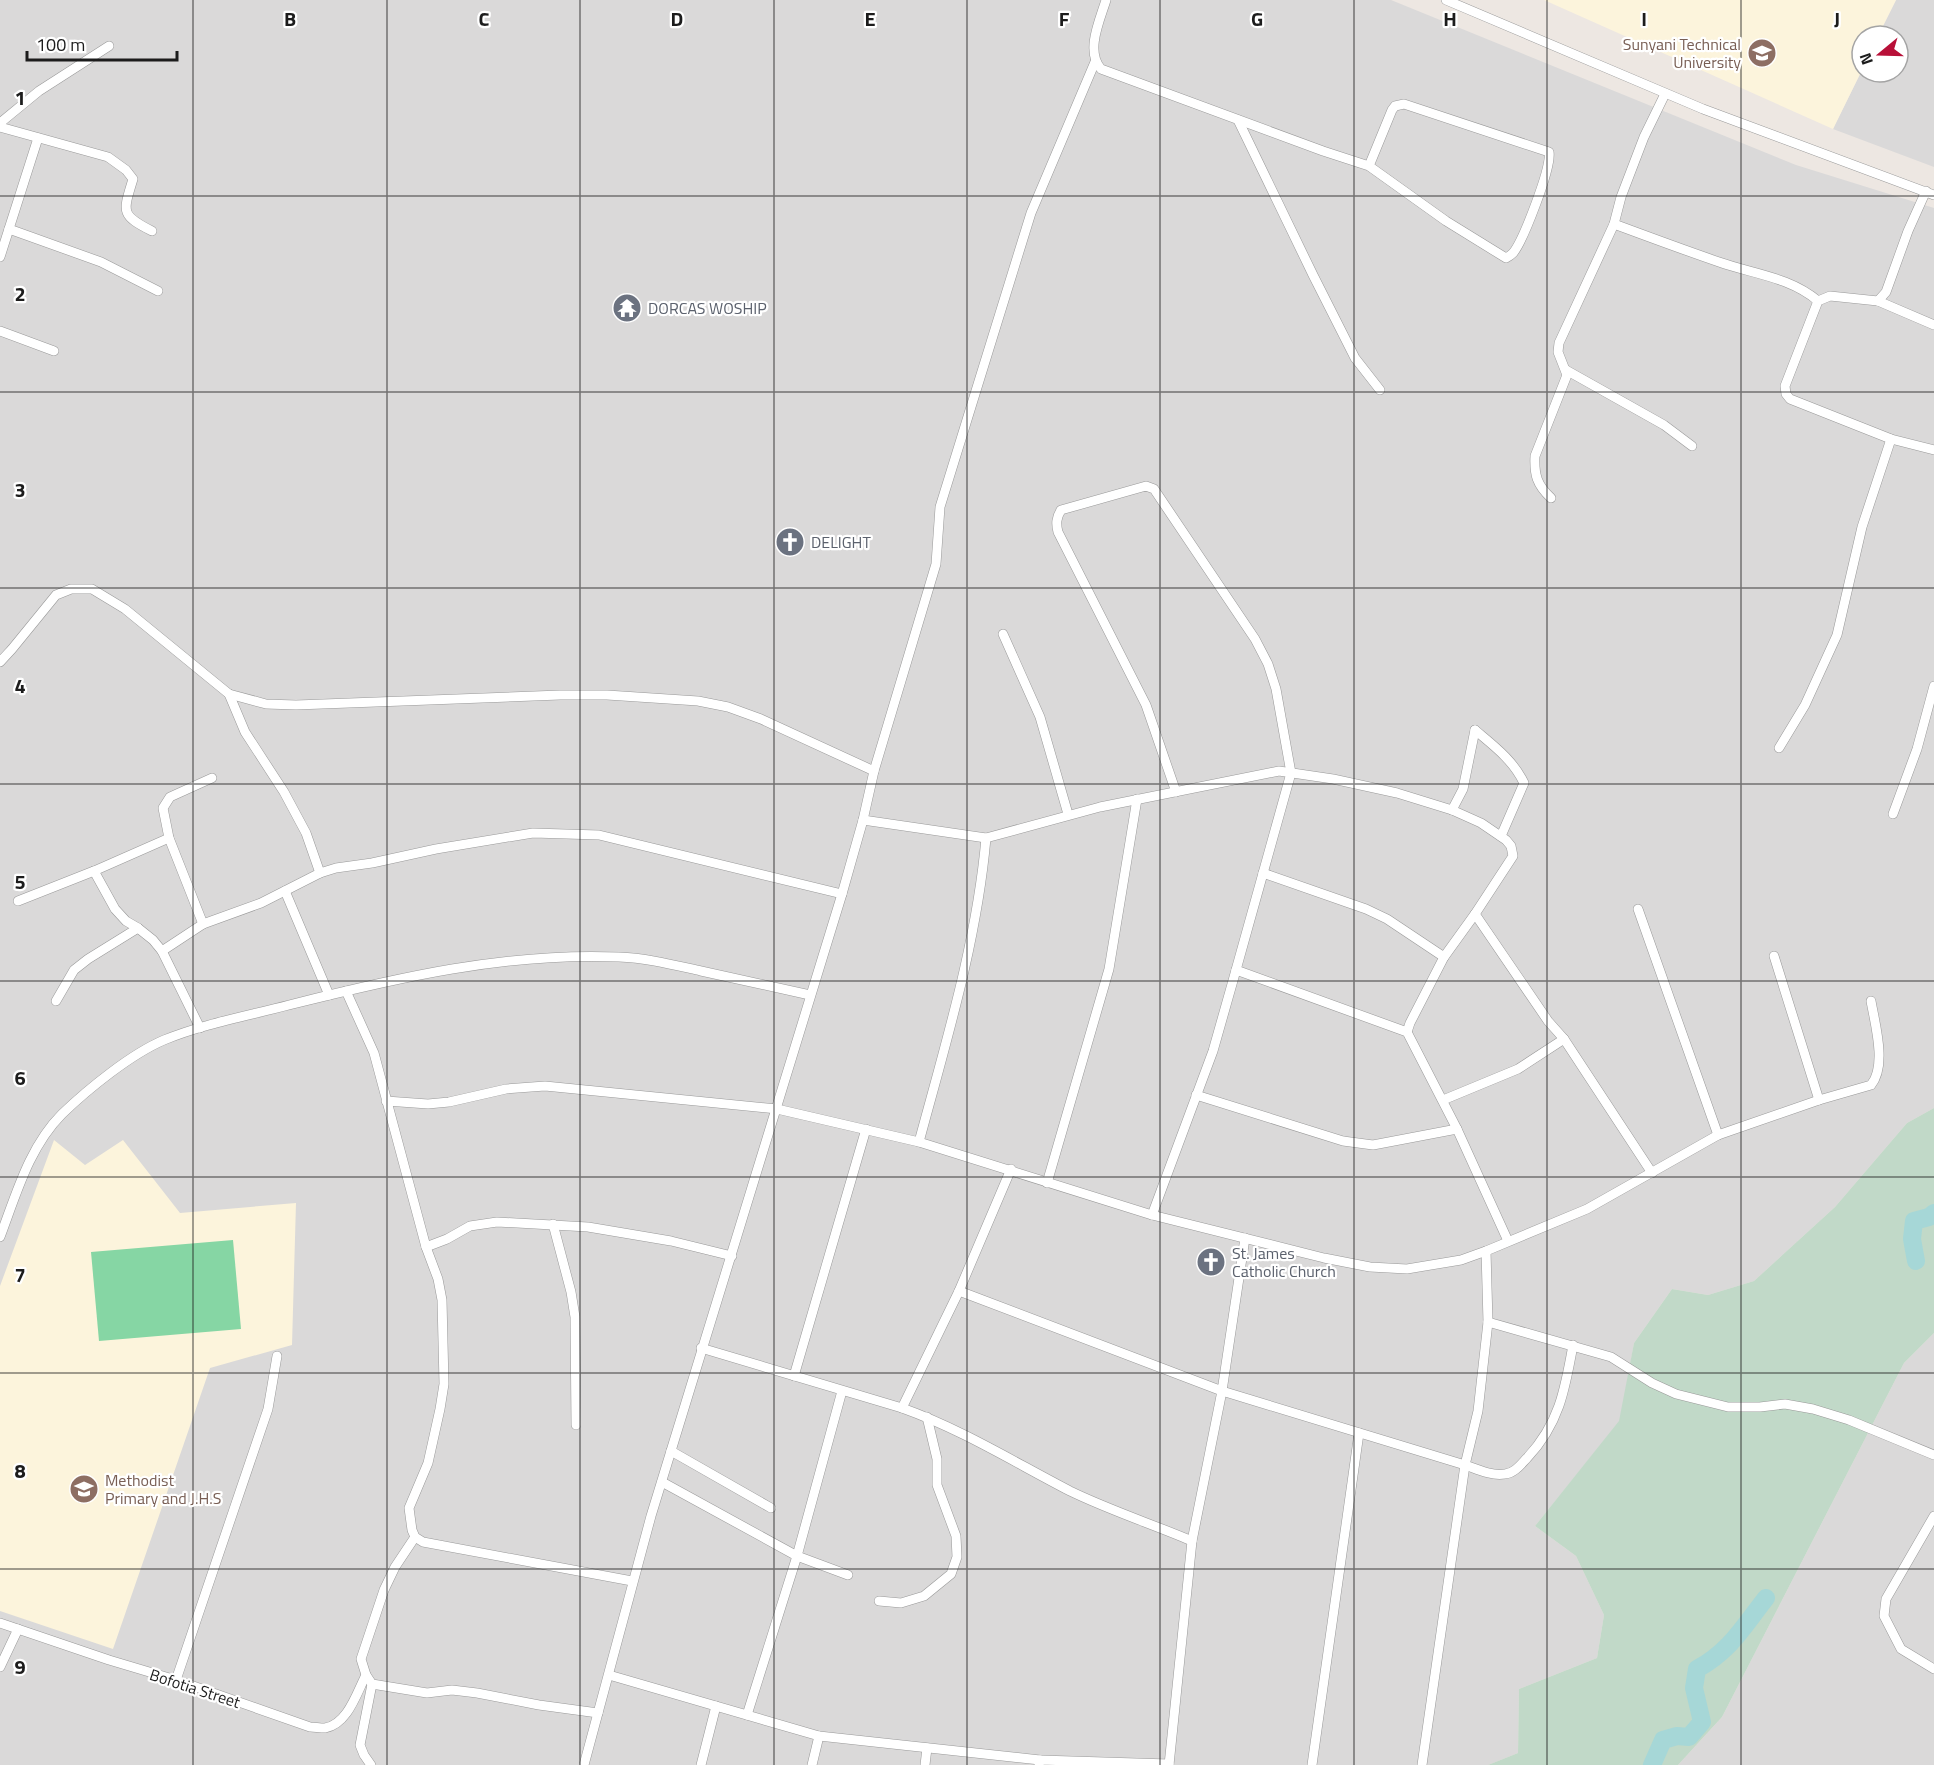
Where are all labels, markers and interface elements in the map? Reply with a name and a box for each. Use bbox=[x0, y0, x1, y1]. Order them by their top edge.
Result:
text: B bbox=[284, 3, 296, 34]
text: C bbox=[479, 3, 490, 34]
text: D bbox=[671, 3, 683, 34]
text: E bbox=[864, 3, 876, 34]
text: F bbox=[1059, 3, 1070, 34]
text: G bbox=[1251, 3, 1263, 34]
text: H bbox=[1443, 3, 1457, 34]
text: I bbox=[1641, 3, 1647, 34]
text: J bbox=[1834, 3, 1840, 34]
scale bar bbox=[27, 24, 177, 62]
north arrow bbox=[1850, 24, 1910, 84]
text: 100 m bbox=[36, 31, 85, 58]
place label: Sunyani Technical University bbox=[1623, 32, 1741, 74]
school or university icon: Sunyani Technical University bbox=[1746, 37, 1778, 69]
text: N bbox=[1853, 50, 1879, 68]
text: 1 bbox=[14, 82, 26, 113]
text: 2 bbox=[14, 278, 26, 309]
temple icon: DORCAS WOSHIP bbox=[611, 292, 643, 324]
place label: DORCAS WOSHIP bbox=[648, 296, 767, 320]
text: 3 bbox=[14, 474, 26, 505]
church icon: DELIGHT bbox=[774, 526, 806, 558]
place label: DELIGHT bbox=[811, 530, 871, 554]
text: 4 bbox=[14, 670, 26, 701]
text: 5 bbox=[14, 866, 26, 897]
text: 6 bbox=[14, 1062, 26, 1093]
place label: St. James Catholic Church bbox=[1232, 1241, 1336, 1283]
church icon: St. James Catholic Church bbox=[1195, 1246, 1227, 1278]
text: 7 bbox=[14, 1259, 26, 1290]
text: 8 bbox=[14, 1455, 26, 1486]
place label: Methodist Primary and J.H.S bbox=[105, 1468, 221, 1510]
school or university icon: Methodist Primary and J.H.S bbox=[68, 1473, 100, 1505]
text: 9 bbox=[14, 1651, 26, 1682]
street label: Bofotia Street bbox=[147, 1662, 244, 1714]

